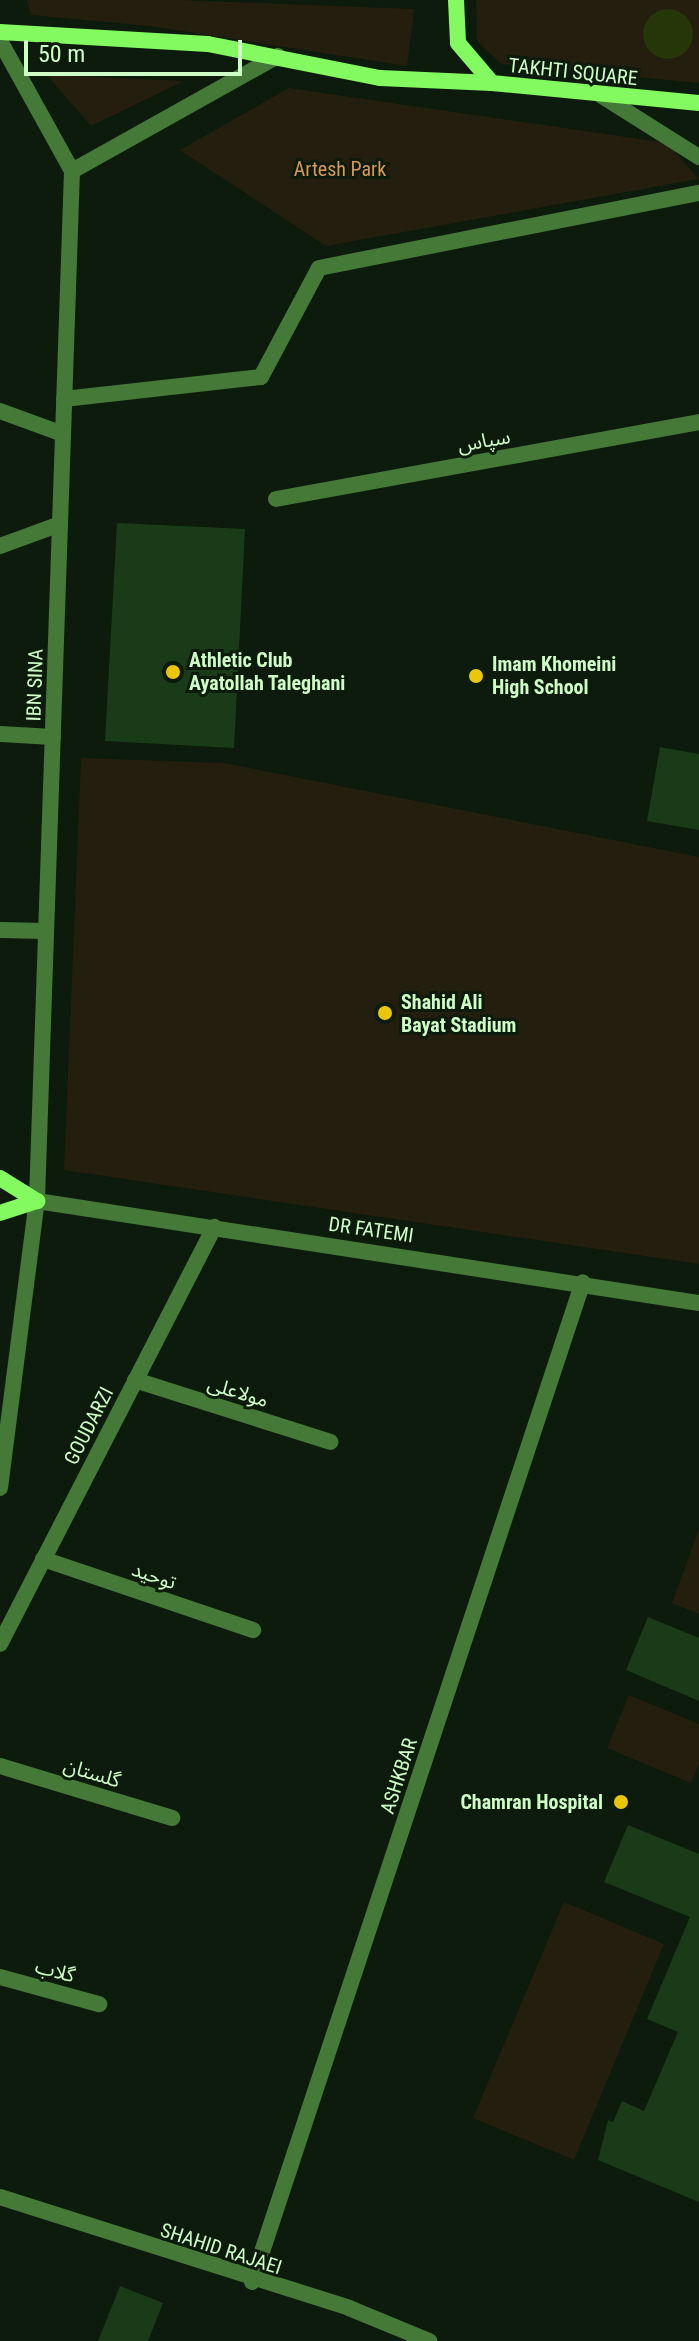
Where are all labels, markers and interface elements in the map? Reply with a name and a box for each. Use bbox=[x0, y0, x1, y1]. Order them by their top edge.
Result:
scale bar bbox=[28, 24, 246, 74]
text: 50 m bbox=[38, 40, 85, 68]
street label: TAKHTI SQUARE bbox=[507, 53, 639, 91]
park label: Artesh Park bbox=[294, 157, 386, 181]
street label: سپاس bbox=[456, 425, 512, 457]
street label: IBN SINA bbox=[22, 648, 48, 722]
place label: Athletic Club Ayatollah Taleghani bbox=[189, 648, 346, 695]
place label: Imam Khomeini High School bbox=[492, 652, 616, 699]
marker: Athletic Club Ayatollah Taleghani bbox=[164, 663, 182, 681]
marker: Imam Khomeini High School bbox=[467, 667, 485, 685]
place label: Shahid Ali Bayat Stadium bbox=[401, 990, 516, 1037]
marker: Shahid Ali Bayat Stadium bbox=[376, 1004, 394, 1022]
street label: DR FATEMI bbox=[327, 1212, 415, 1248]
street label: مولاعلی bbox=[205, 1371, 271, 1413]
street label: GOUDARZI bbox=[59, 1383, 119, 1469]
street label: توحید bbox=[129, 1557, 179, 1595]
street label: ASHKBAR bbox=[375, 1735, 423, 1817]
street label: گلستان bbox=[61, 1753, 123, 1793]
place label: Chamran Hospital bbox=[460, 1790, 603, 1814]
marker: Chamran Hospital bbox=[610, 1791, 632, 1813]
street label: گلاب bbox=[33, 1954, 77, 1988]
street label: SHAHID RAJAEI bbox=[157, 2218, 285, 2280]

